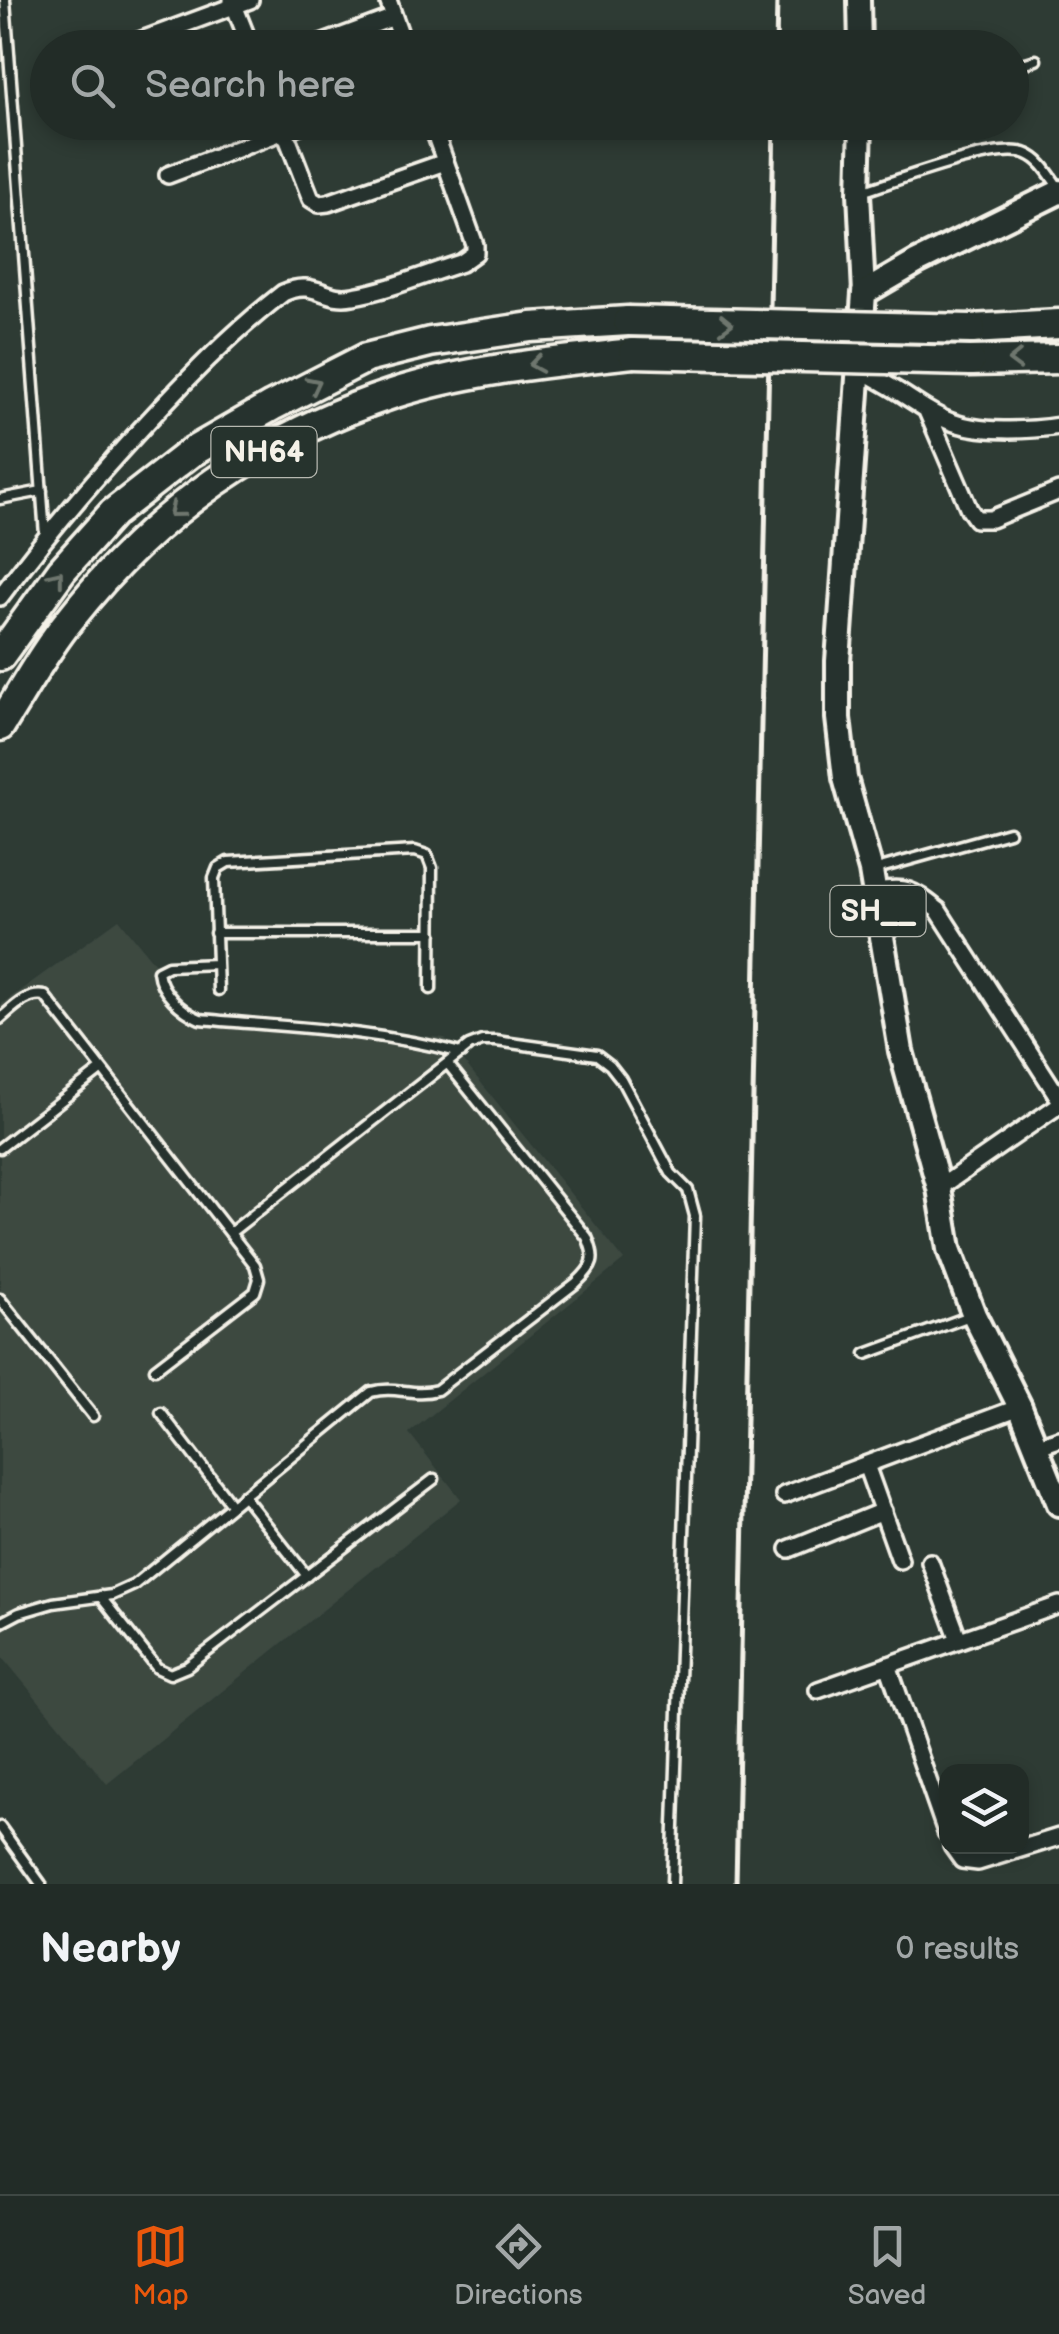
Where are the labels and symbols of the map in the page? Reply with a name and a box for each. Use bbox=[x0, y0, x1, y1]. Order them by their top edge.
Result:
one-way arrow bbox=[718, 313, 734, 334]
one-way arrow bbox=[1006, 350, 1022, 371]
one-way arrow bbox=[528, 353, 544, 374]
one-way arrow bbox=[304, 377, 322, 396]
road number: NH64 bbox=[212, 427, 316, 477]
one-way arrow bbox=[168, 499, 186, 517]
one-way arrow bbox=[45, 570, 62, 588]
road number: SH__ bbox=[830, 886, 926, 936]

